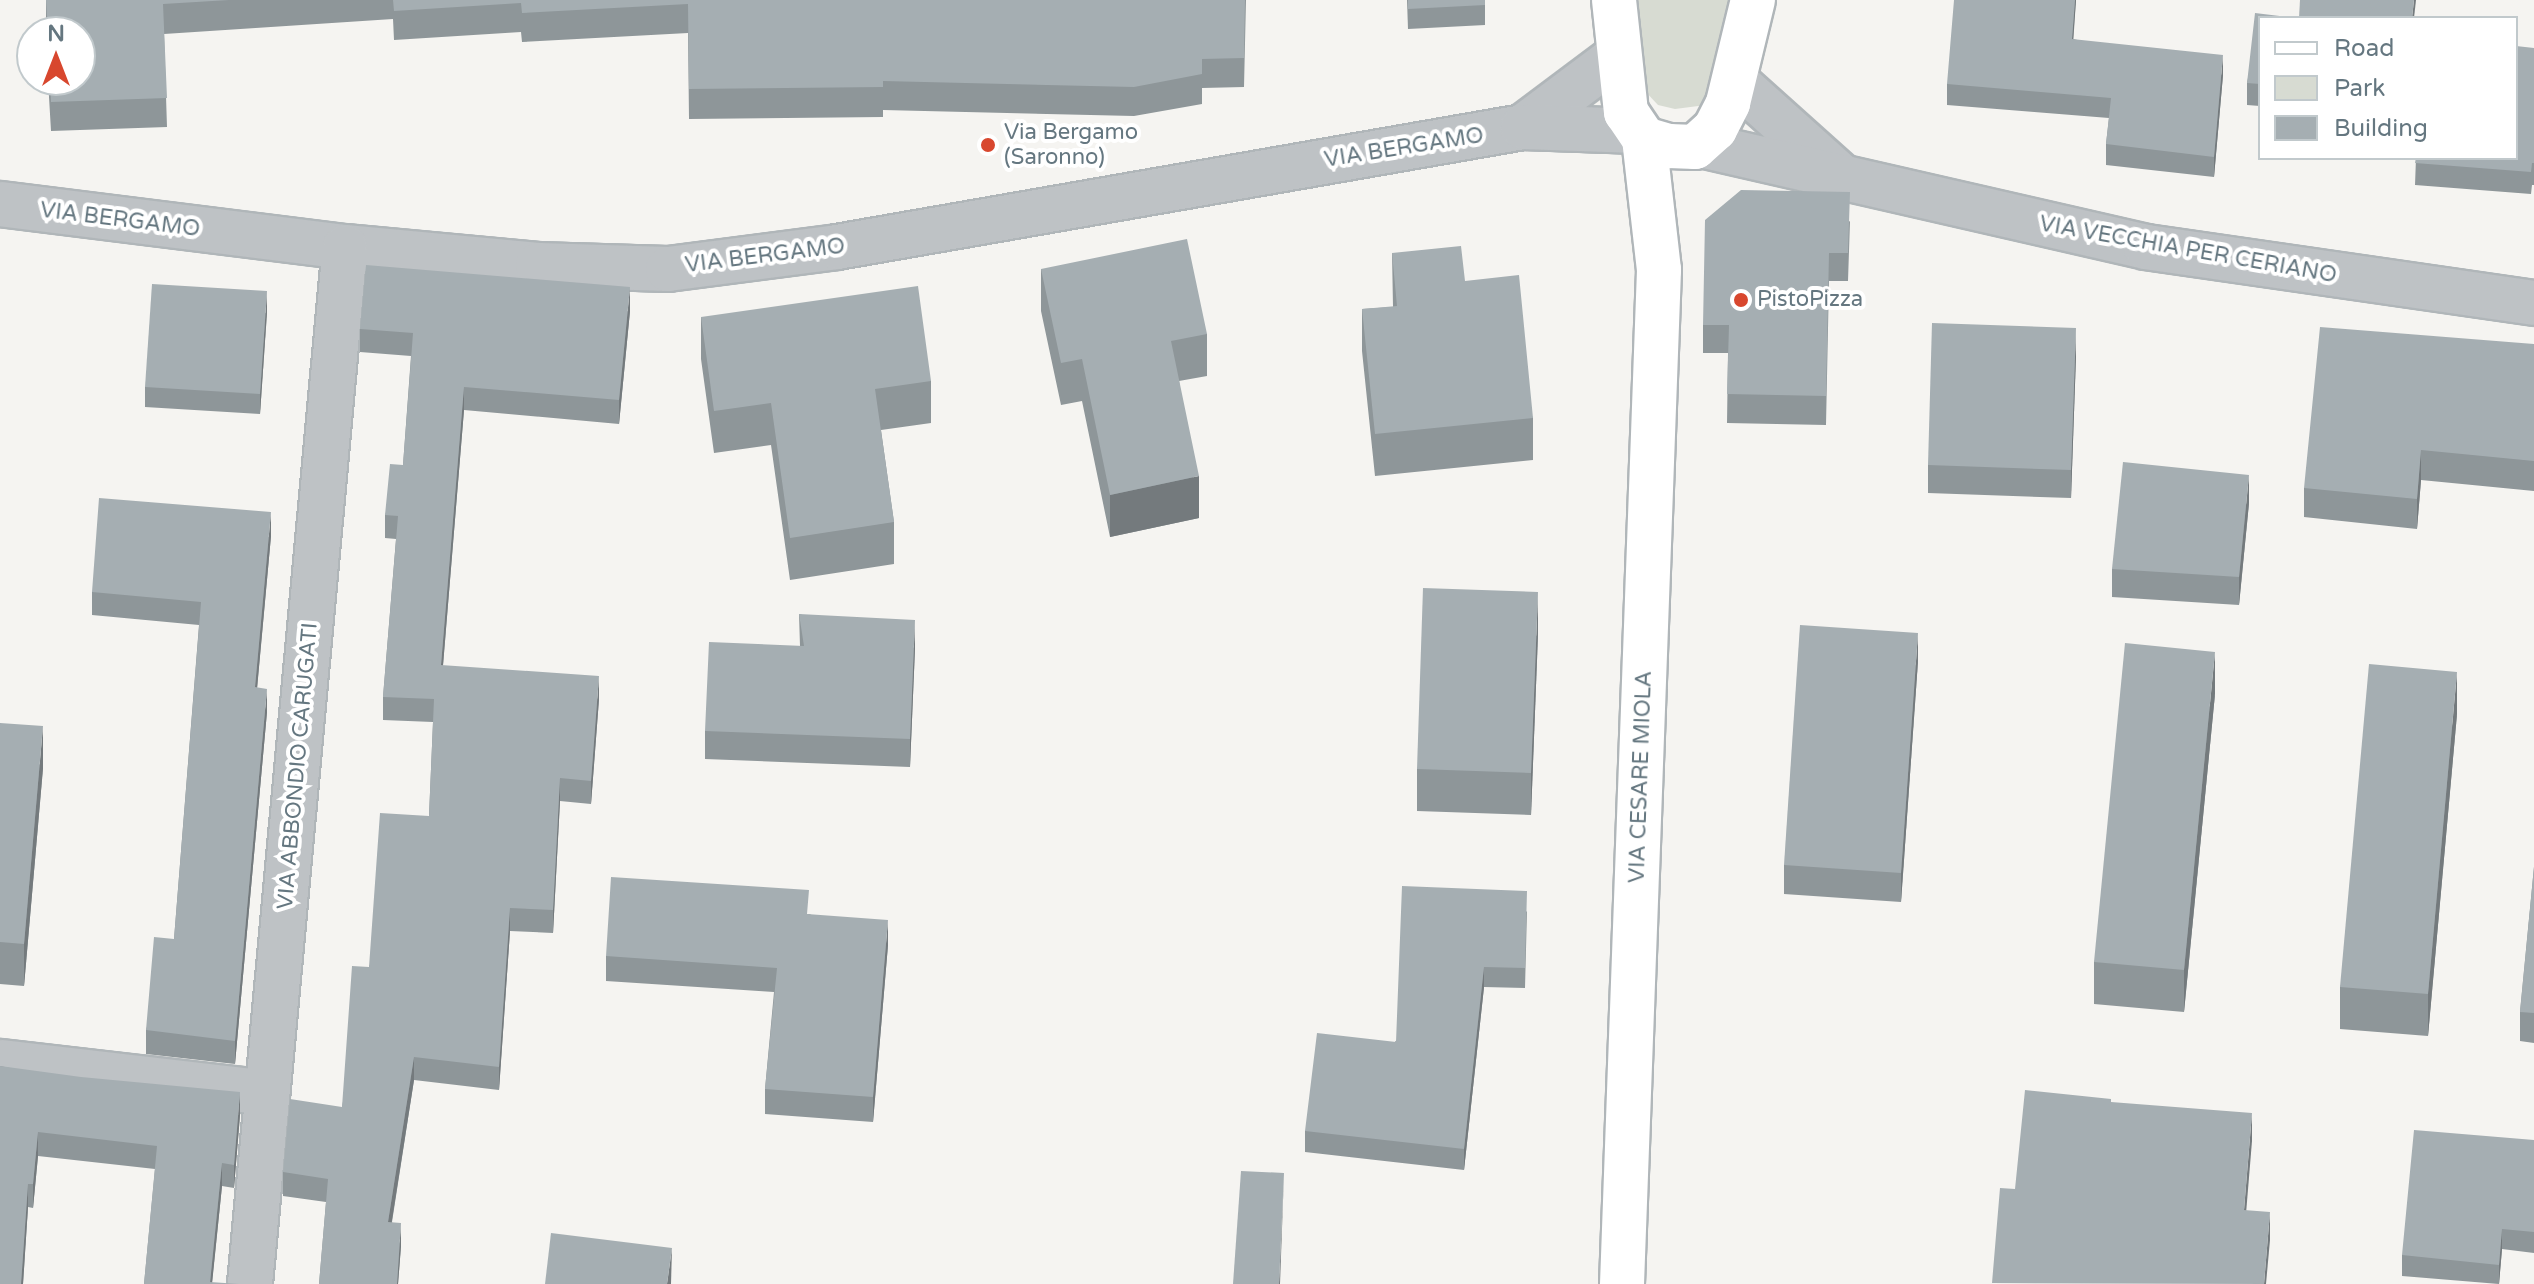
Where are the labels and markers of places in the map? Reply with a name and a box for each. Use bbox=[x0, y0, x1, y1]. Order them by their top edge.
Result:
place label: Via Bergamo (Saronno) bbox=[1004, 119, 1138, 170]
marker: Via Bergamo (Saronno) bbox=[979, 136, 997, 154]
place label: PistoPizza bbox=[1757, 287, 1863, 313]
marker: PistoPizza bbox=[1732, 291, 1750, 309]

